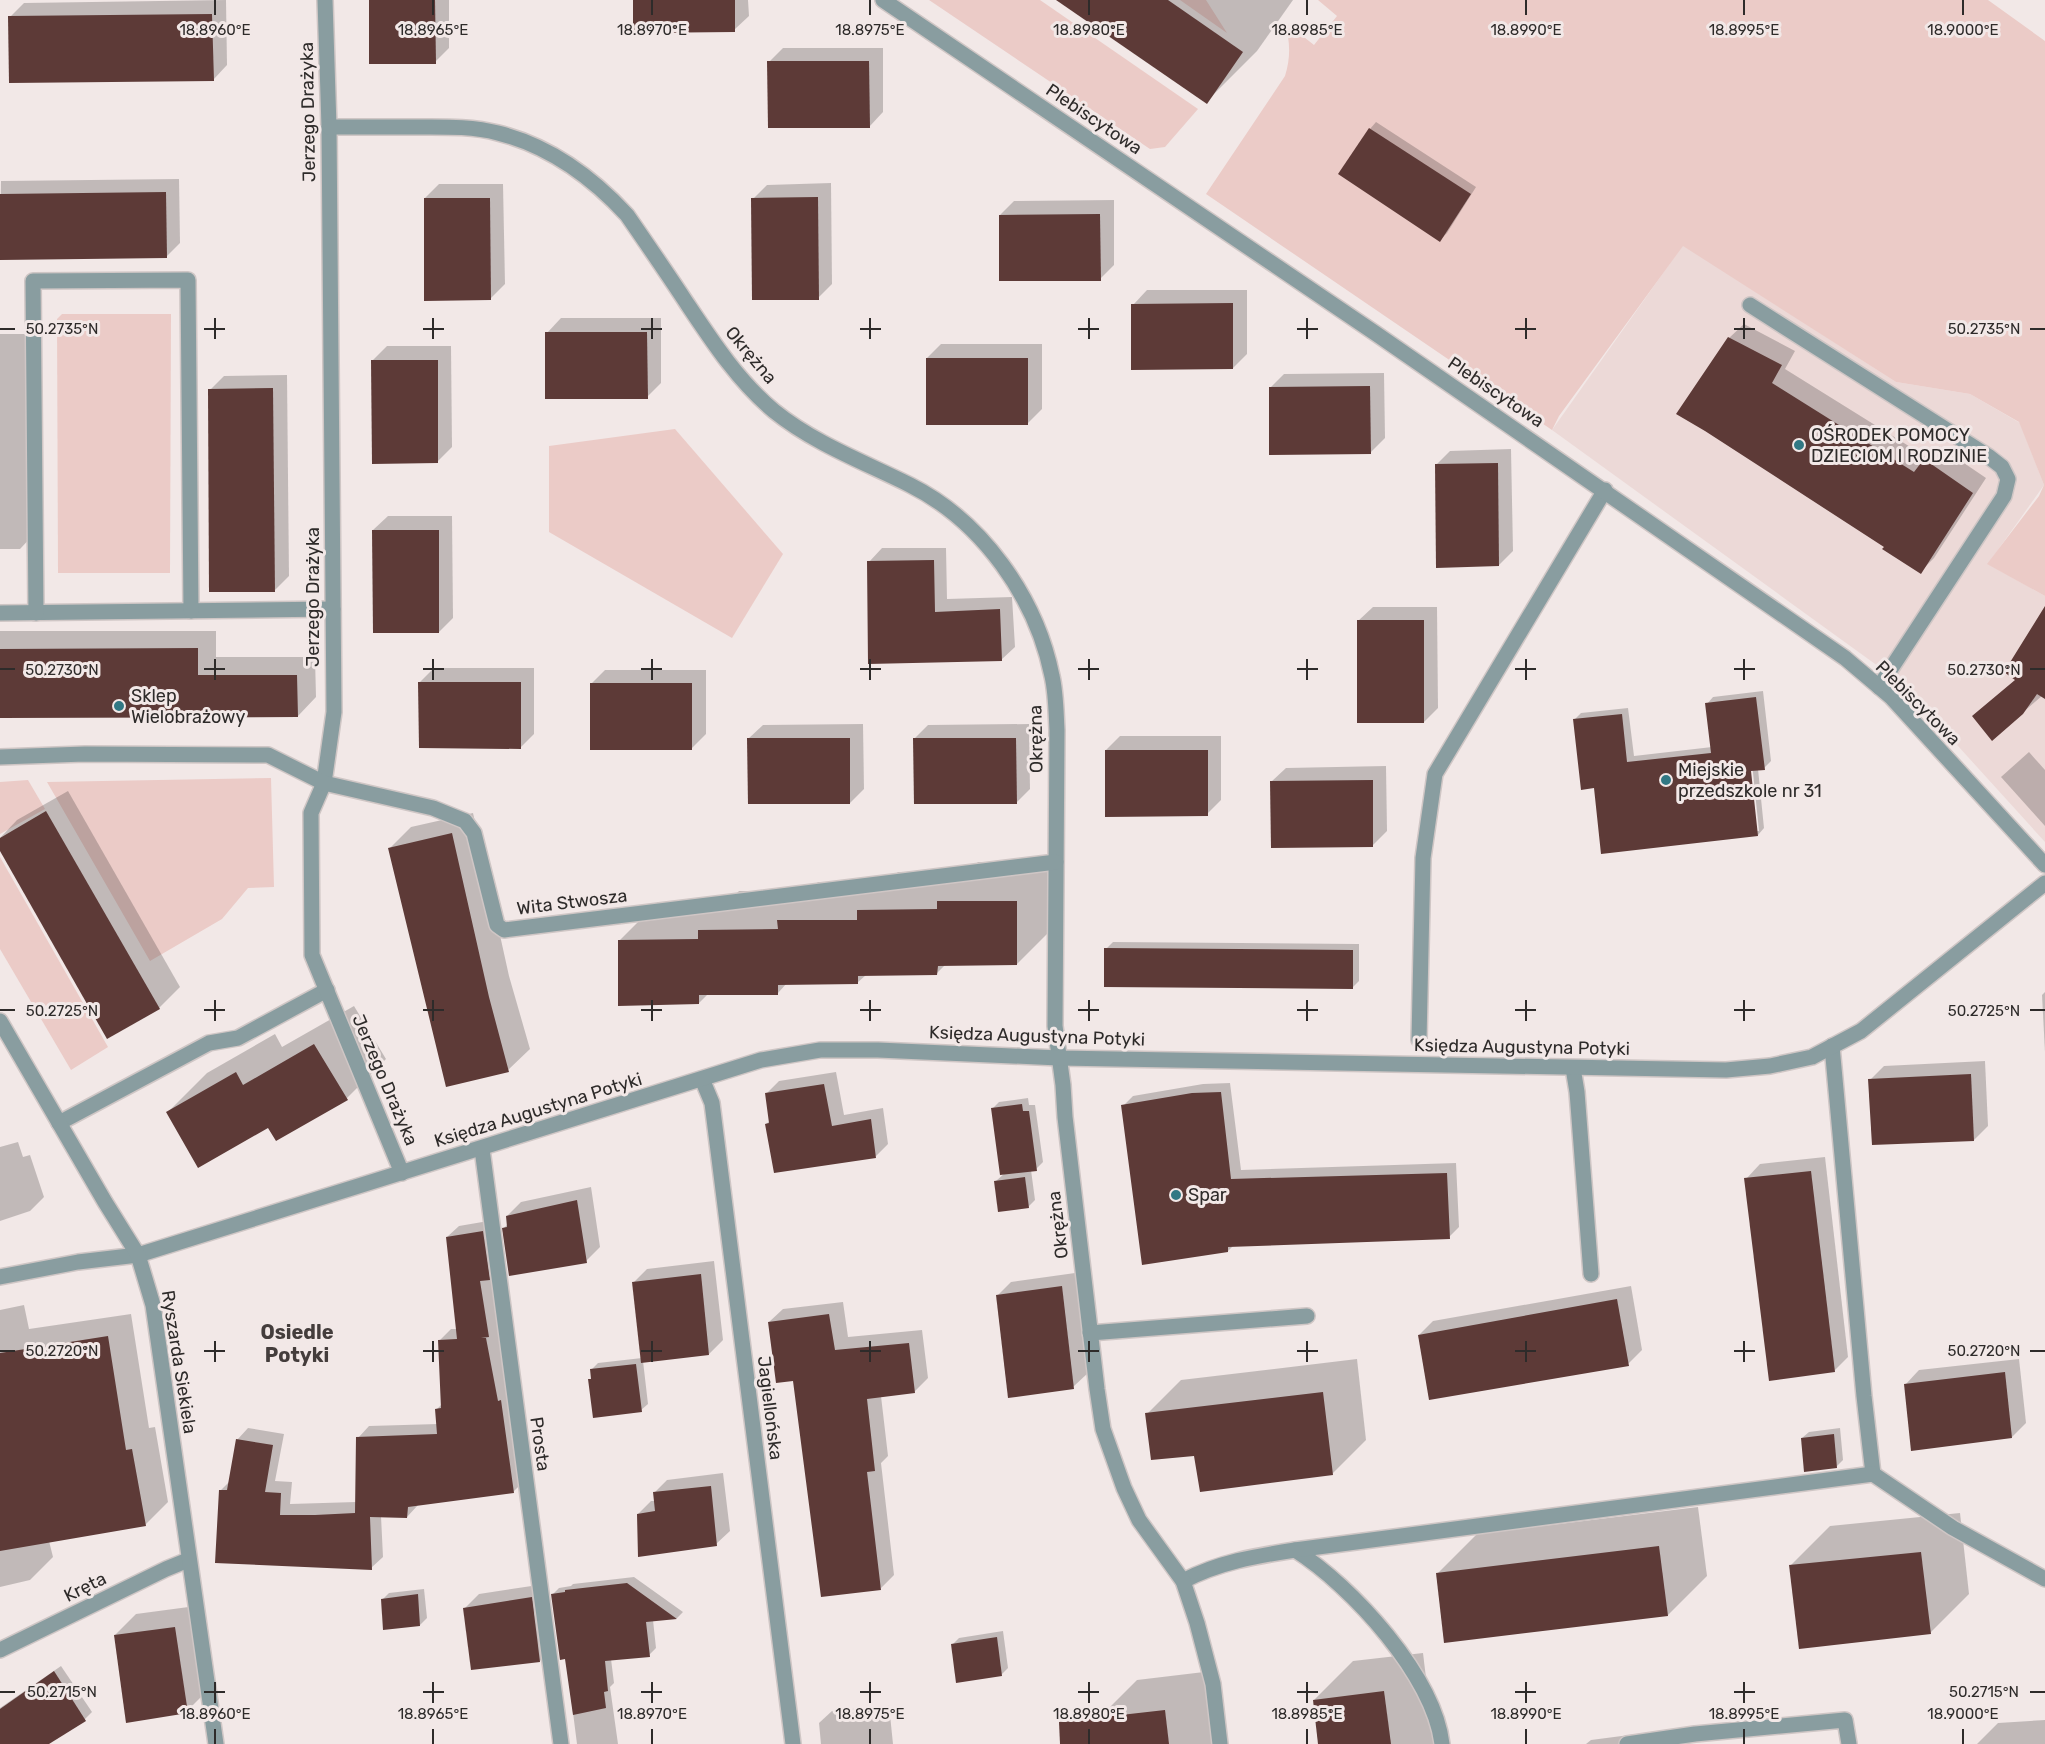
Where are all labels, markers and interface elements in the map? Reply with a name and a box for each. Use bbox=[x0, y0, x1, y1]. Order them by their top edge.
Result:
text: 18.8960°E bbox=[179, 21, 251, 39]
text: 18.8965°E bbox=[398, 21, 468, 39]
text: 18.8970°E bbox=[617, 21, 687, 39]
text: 18.8975°E bbox=[835, 21, 905, 39]
text: 18.8980°E bbox=[1053, 21, 1125, 39]
text: 18.8985°E bbox=[1271, 21, 1343, 39]
text: 18.8990°E bbox=[1490, 21, 1562, 39]
text: 18.8995°E bbox=[1709, 21, 1779, 39]
text: 18.9000°E bbox=[1927, 21, 1999, 39]
street label: Jerzego Drażyka bbox=[296, 42, 320, 182]
street label: Plebiscytowa bbox=[1042, 79, 1146, 159]
text: 50.2735°N bbox=[26, 320, 98, 338]
text: 50.2735°N bbox=[1948, 320, 2020, 338]
street label: Okrężna bbox=[721, 322, 781, 388]
street label: Plebiscytowa bbox=[1444, 352, 1548, 432]
place label: OŚRODEK POMOCY DZIECIOM I RODZINIE bbox=[1811, 424, 1987, 467]
marker: OŚRODEK POMOCY DZIECIOM I RODZINIE bbox=[1792, 438, 1806, 452]
street label: Jerzego Drażyka bbox=[302, 527, 324, 667]
street label: Plebiscytowa bbox=[1871, 656, 1965, 750]
text: 50.2730°N bbox=[25, 661, 99, 679]
text: 50.2730°N bbox=[1947, 661, 2021, 679]
place label: Sklep Wielobrażowy bbox=[131, 685, 245, 728]
marker: Sklep Wielobrażowy bbox=[112, 699, 126, 713]
street label: Okrężna bbox=[1024, 705, 1048, 773]
place label: Miejskie przedszkole nr 31 bbox=[1678, 759, 1822, 802]
marker: Miejskie przedszkole nr 31 bbox=[1659, 773, 1673, 787]
street label: Wita Stwosza bbox=[515, 884, 629, 920]
text: 50.2725°N bbox=[26, 1002, 98, 1020]
text: 50.2725°N bbox=[1948, 1002, 2020, 1020]
street label: Jerzego Drażyka bbox=[348, 1011, 422, 1149]
street label: Księdza Augustyna Potyki bbox=[929, 1021, 1145, 1051]
street label: Księdza Augustyna Potyki bbox=[1414, 1034, 1630, 1060]
street label: Księdza Augustyna Potyki bbox=[431, 1068, 645, 1152]
place label: Spar bbox=[1188, 1184, 1227, 1206]
marker: Spar bbox=[1169, 1188, 1183, 1202]
street label: Okrężna bbox=[1043, 1190, 1073, 1260]
street label: Ryszarda Siekiela bbox=[157, 1289, 201, 1435]
district label: Osiedle Potyki bbox=[260, 1320, 334, 1367]
text: 50.2720°N bbox=[25, 1342, 99, 1360]
text: 50.2720°N bbox=[1947, 1342, 2021, 1360]
street label: Jagiellońska bbox=[753, 1355, 787, 1461]
street label: Prosta bbox=[525, 1415, 555, 1473]
street label: Kręta bbox=[60, 1567, 110, 1607]
text: 50.2715°N bbox=[27, 1683, 97, 1701]
text: 50.2715°N bbox=[1949, 1683, 2019, 1701]
text: 18.8960°E bbox=[179, 1705, 251, 1723]
text: 18.8965°E bbox=[398, 1705, 468, 1723]
text: 18.8970°E bbox=[617, 1705, 687, 1723]
text: 18.8975°E bbox=[835, 1705, 905, 1723]
text: 18.8980°E bbox=[1053, 1705, 1125, 1723]
text: 18.8985°E bbox=[1271, 1705, 1343, 1723]
text: 18.8990°E bbox=[1490, 1705, 1562, 1723]
text: 18.8995°E bbox=[1709, 1705, 1779, 1723]
text: 18.9000°E bbox=[1927, 1705, 1999, 1723]

